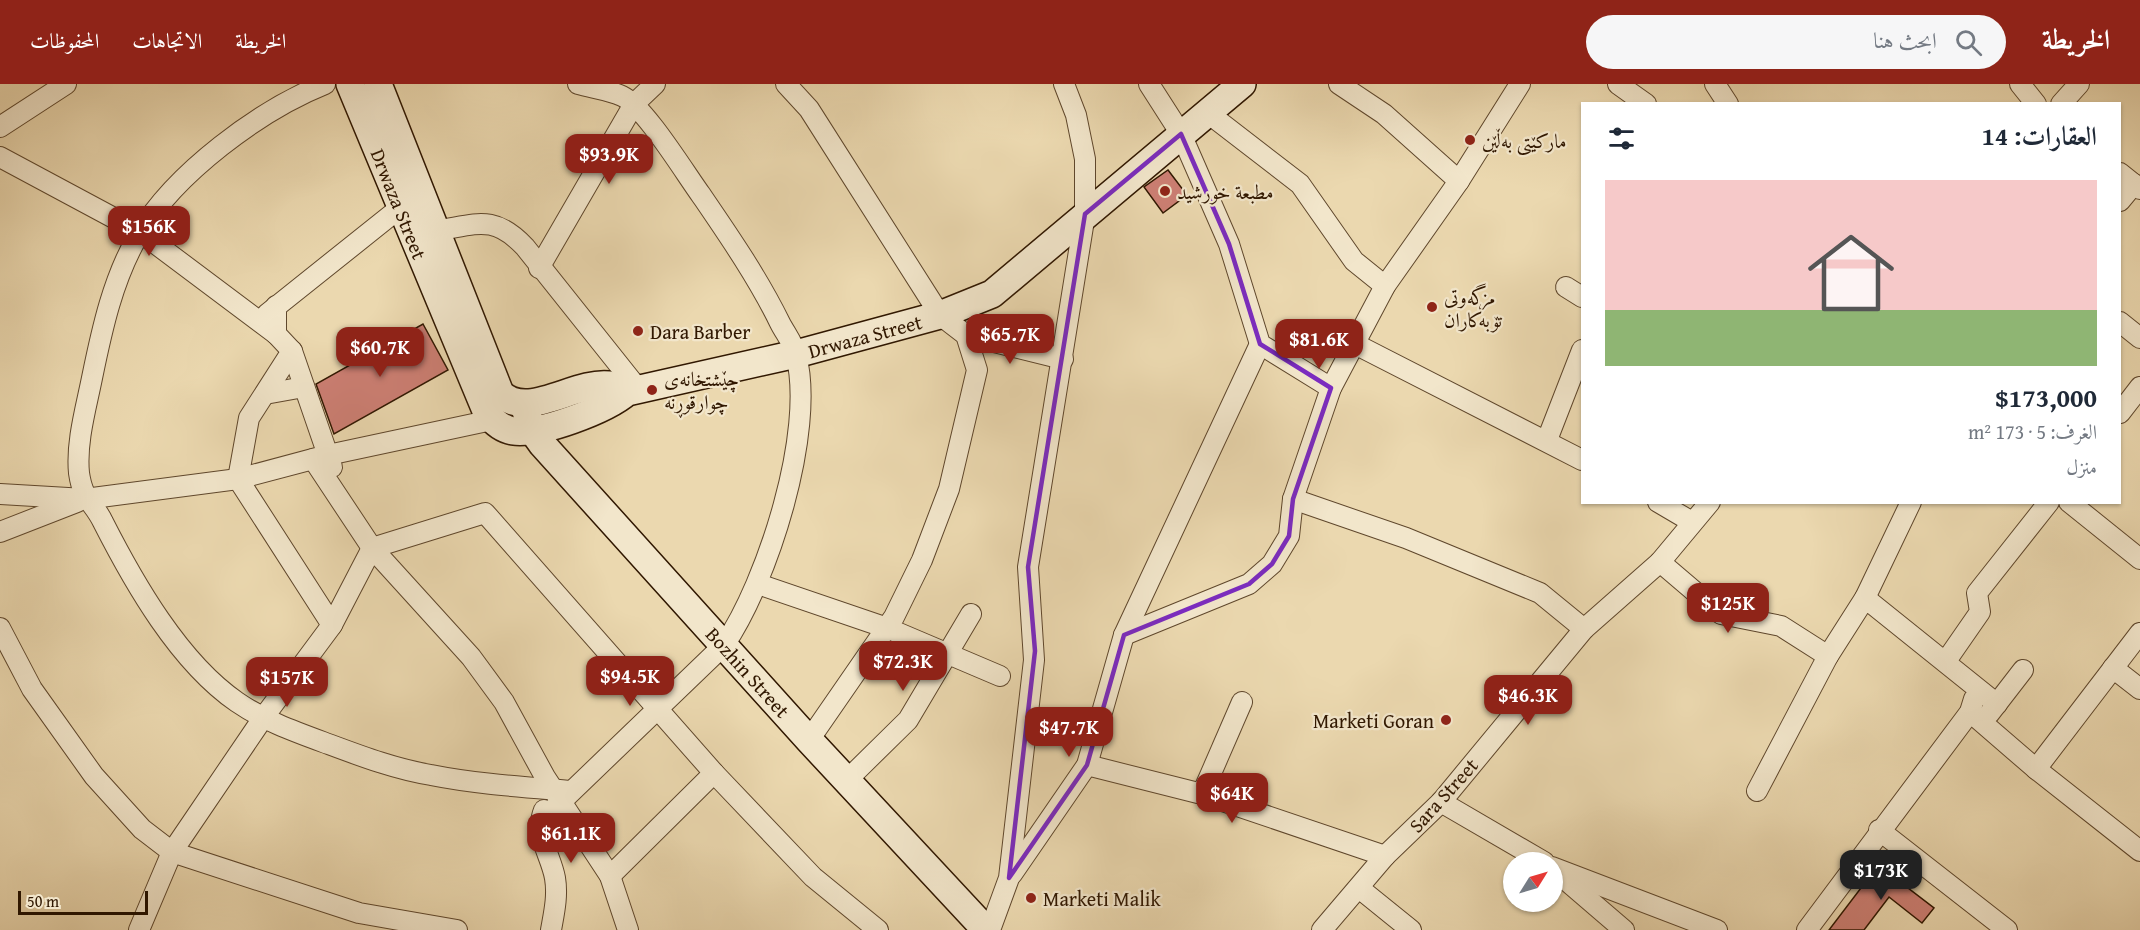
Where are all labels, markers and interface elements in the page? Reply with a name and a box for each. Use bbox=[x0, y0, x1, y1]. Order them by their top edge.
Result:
search box bbox=[1586, 15, 2006, 69]
text: الخريطة bbox=[2042, 18, 2110, 59]
text: ابحث هنا bbox=[1873, 24, 1937, 56]
text: المحفوظات bbox=[30, 25, 99, 56]
text: الاتجاهات bbox=[132, 25, 202, 56]
text: الخريطة bbox=[235, 25, 286, 56]
icon: search bbox=[1952, 26, 1985, 59]
text: العقارات: 14 bbox=[1981, 116, 2097, 155]
icon: filters bbox=[1605, 122, 1638, 155]
place label: مارکێتی بەڵێن bbox=[1482, 126, 1567, 156]
marker: مارکێتی بەڵێن bbox=[1463, 133, 1477, 147]
pin: $93.9K bbox=[560, 134, 658, 185]
text: $93.9K bbox=[579, 139, 639, 168]
street label: Drwaza Street bbox=[364, 144, 434, 264]
place label: مطبعة خورشيد bbox=[1177, 177, 1274, 206]
marker: مطبعة خورشيد bbox=[1158, 184, 1172, 198]
pin: $156K bbox=[107, 206, 191, 257]
text: $156K bbox=[122, 211, 176, 240]
icon: home bbox=[1797, 219, 1905, 327]
place label: مزگەوتی تۆبەکاران bbox=[1444, 282, 1502, 334]
marker: مزگەوتی تۆبەکاران bbox=[1425, 300, 1439, 314]
street label: Drwaza Street bbox=[805, 307, 925, 365]
pin: $65.7K bbox=[961, 314, 1059, 365]
place label: Dara Barber bbox=[650, 317, 751, 346]
text: $65.7K bbox=[980, 319, 1040, 348]
pin: $81.6K bbox=[1270, 319, 1368, 370]
marker: Dara Barber bbox=[631, 324, 645, 338]
text: $81.6K bbox=[1289, 324, 1349, 353]
pin: $60.7K bbox=[331, 327, 429, 378]
text: $60.7K bbox=[350, 332, 410, 361]
place label: چێشتخانەی چوارقوڕنە bbox=[664, 364, 739, 418]
text: $173,000 bbox=[1995, 378, 2097, 417]
marker: چێشتخانەی چوارقوڕنە bbox=[645, 383, 659, 397]
text: الغرف: 5 · 173 m² bbox=[1968, 417, 2097, 446]
text: منزل bbox=[2066, 452, 2097, 481]
pin: $125K bbox=[1686, 583, 1770, 634]
text: $125K bbox=[1701, 588, 1755, 617]
street label: Bozhin Street bbox=[699, 620, 797, 724]
pin: $72.3K bbox=[854, 641, 952, 692]
text: $72.3K bbox=[873, 646, 933, 675]
pin: $94.5K bbox=[581, 656, 679, 707]
pin: $157K bbox=[245, 657, 329, 708]
text: $94.5K bbox=[600, 661, 660, 690]
text: $157K bbox=[260, 662, 314, 691]
pin: $46.3K bbox=[1479, 675, 1577, 726]
text: $46.3K bbox=[1498, 680, 1558, 709]
place label: Marketi Goran bbox=[1313, 706, 1434, 735]
pin: $47.7K bbox=[1020, 707, 1118, 758]
text: $47.7K bbox=[1039, 712, 1099, 741]
marker: Marketi Goran bbox=[1439, 713, 1453, 727]
street label: Sara Street bbox=[1402, 751, 1484, 839]
pin: $64K bbox=[1196, 773, 1268, 824]
text: $64K bbox=[1210, 778, 1254, 807]
pin: $61.1K bbox=[522, 813, 620, 864]
text: $61.1K bbox=[541, 818, 601, 847]
pin: $173K bbox=[1839, 850, 1923, 901]
north arrow bbox=[1503, 852, 1563, 912]
map controls bbox=[1503, 852, 1563, 912]
text: $173K bbox=[1854, 855, 1908, 884]
place label: Marketi Malik bbox=[1043, 884, 1161, 913]
scale bar bbox=[18, 888, 148, 916]
text: 50 m bbox=[27, 889, 59, 913]
marker: Marketi Malik bbox=[1024, 891, 1038, 905]

